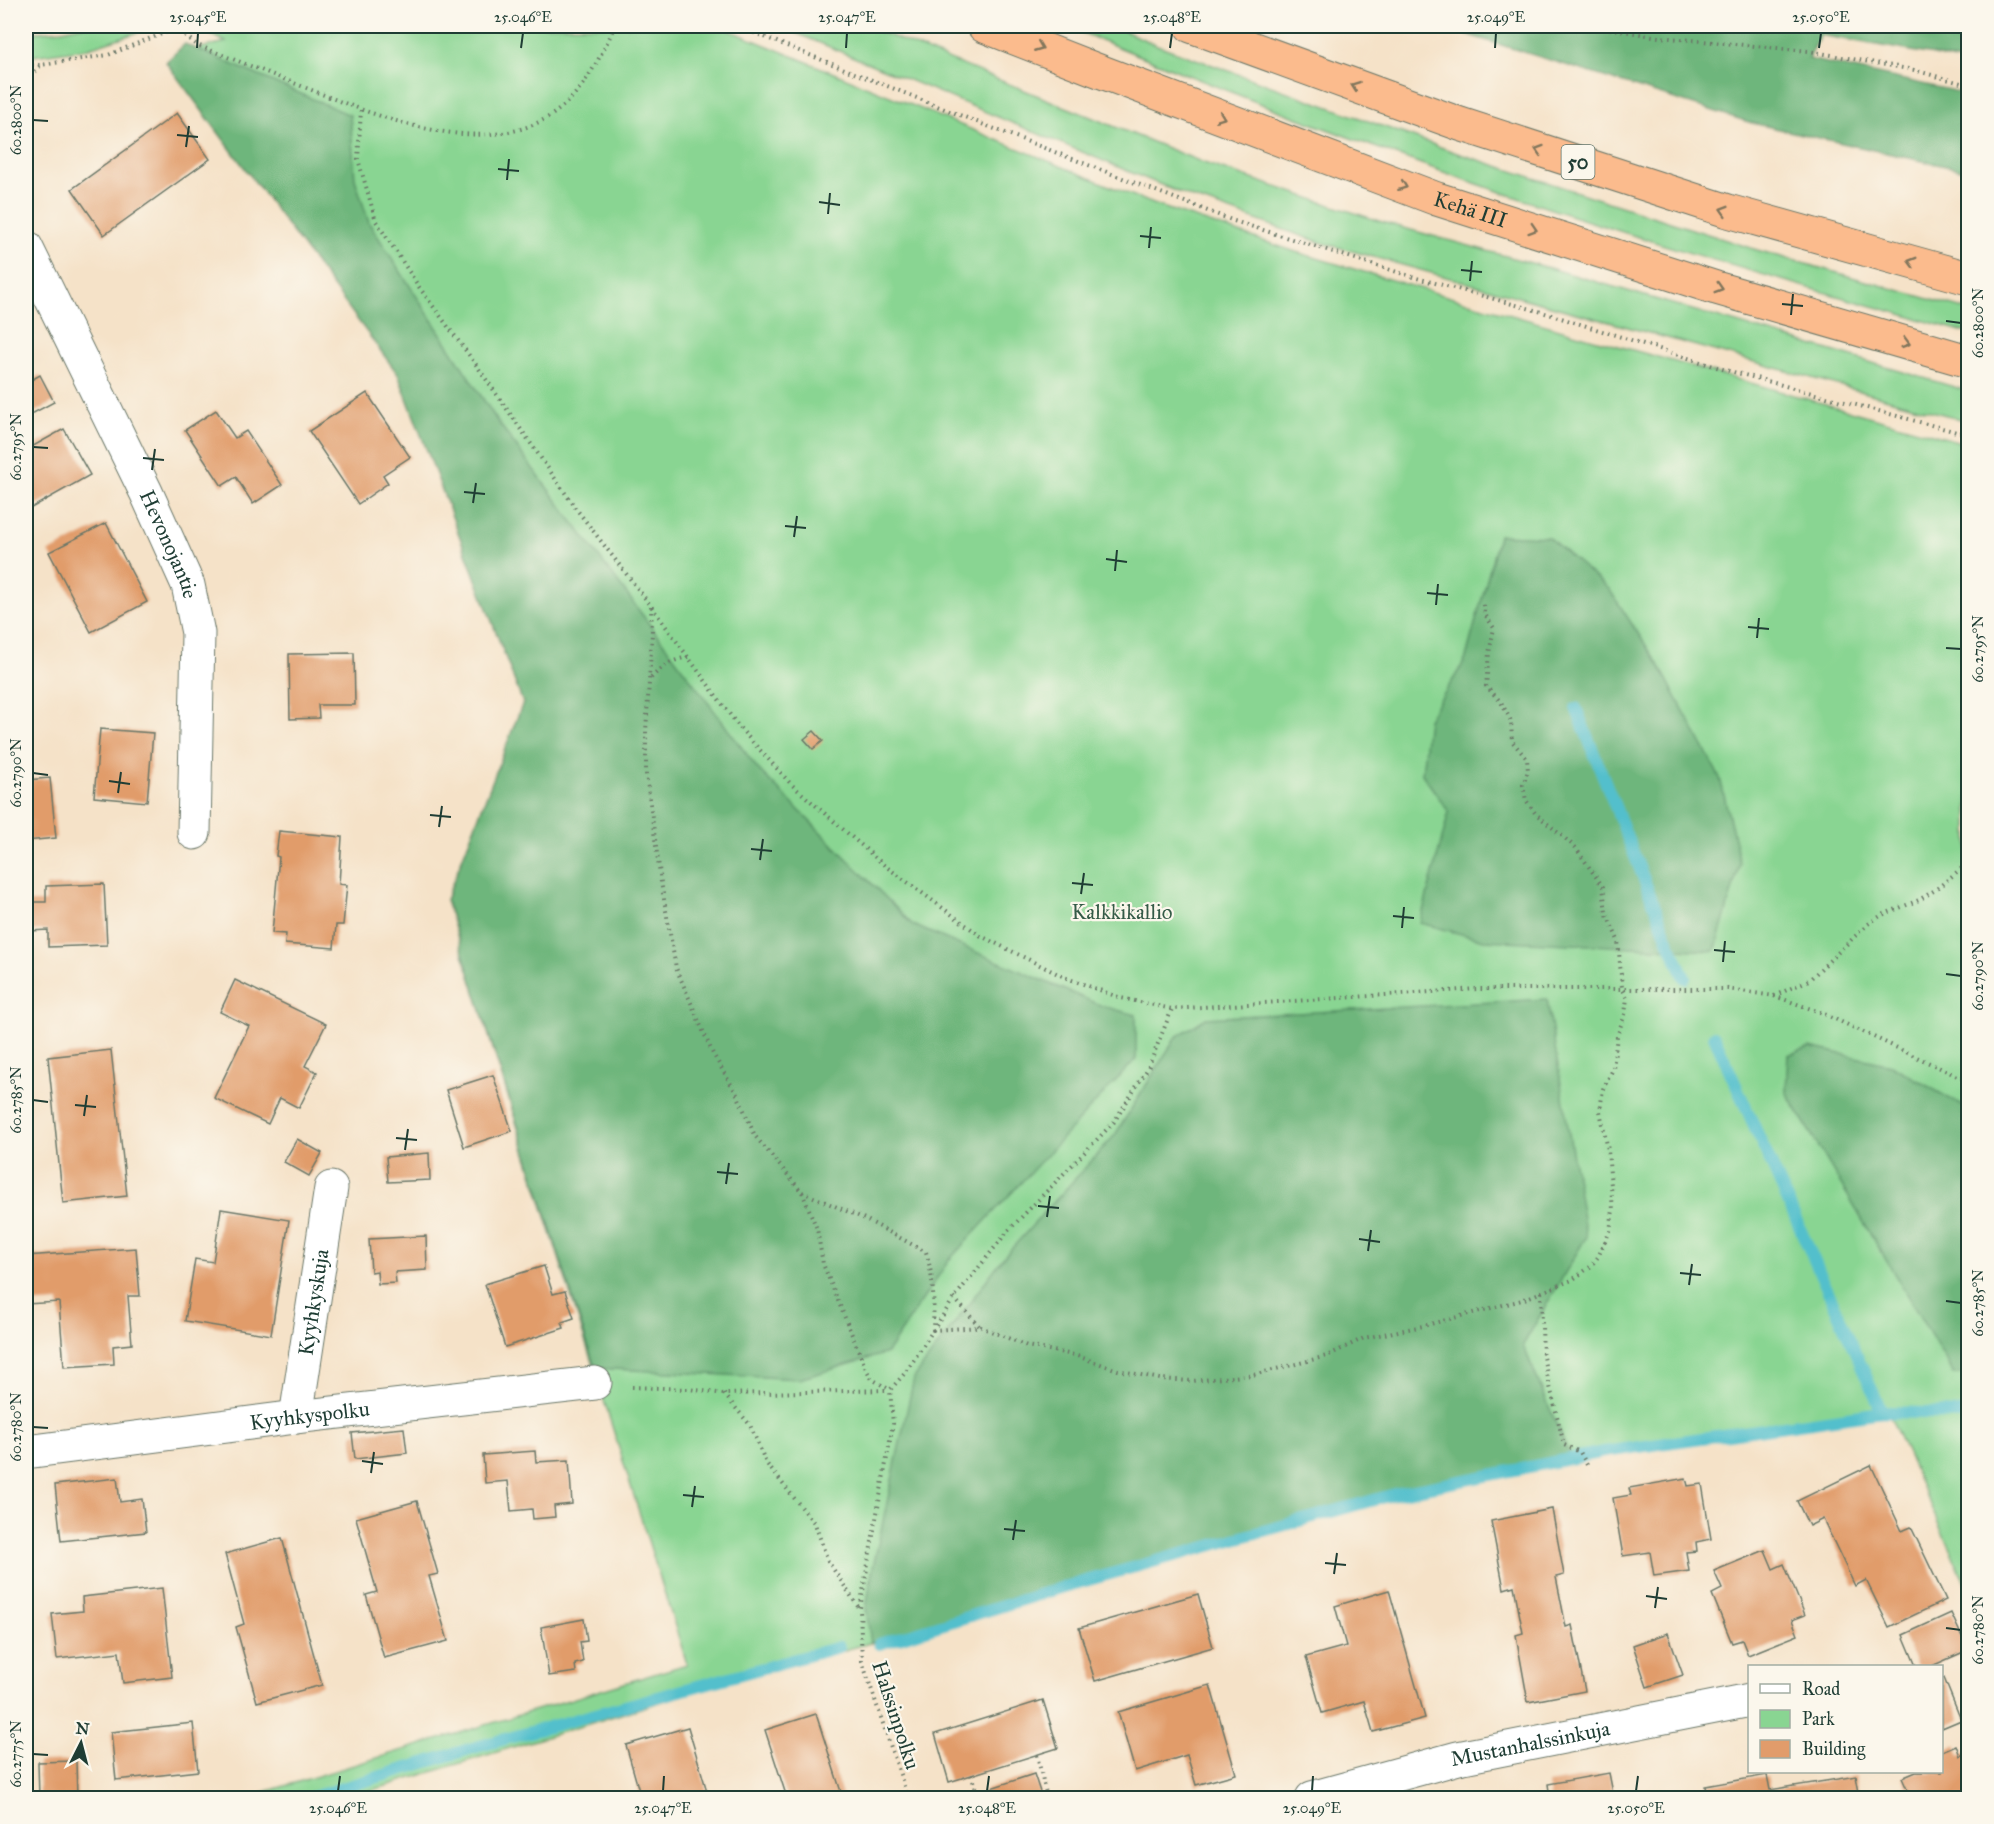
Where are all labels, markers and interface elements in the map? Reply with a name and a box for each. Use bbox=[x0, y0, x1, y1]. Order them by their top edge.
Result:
text: 25.045°E bbox=[169, 8, 227, 26]
text: 25.046°E bbox=[494, 8, 552, 26]
text: 25.047°E bbox=[818, 8, 876, 26]
text: 25.048°E bbox=[1143, 8, 1201, 26]
text: 25.049°E bbox=[1467, 8, 1525, 26]
text: 25.050°E bbox=[1792, 8, 1850, 26]
one-way arrow bbox=[1032, 40, 1043, 52]
one-way arrow bbox=[1350, 80, 1361, 93]
text: 60.2800°N bbox=[7, 84, 25, 155]
one-way arrow bbox=[1214, 110, 1225, 122]
one-way arrow bbox=[1534, 145, 1545, 157]
road number: 50 bbox=[1562, 145, 1594, 179]
one-way arrow bbox=[1397, 179, 1408, 191]
street label: Kehä III bbox=[1431, 186, 1510, 234]
one-way arrow bbox=[1719, 205, 1730, 217]
one-way arrow bbox=[1527, 222, 1538, 235]
one-way arrow bbox=[1907, 257, 1917, 270]
one-way arrow bbox=[1713, 281, 1724, 293]
text: 60.2800°N bbox=[1969, 287, 1987, 358]
one-way arrow bbox=[1900, 336, 1911, 348]
text: 60.2795°N bbox=[7, 413, 25, 481]
street label: Hevonojantie bbox=[134, 486, 204, 601]
text: 60.2795°N bbox=[1969, 615, 1987, 683]
text: 60.2790°N bbox=[7, 738, 25, 808]
park label: Kalkkikallio bbox=[1071, 899, 1173, 925]
text: 60.2790°N bbox=[1969, 941, 1987, 1011]
text: 60.2785°N bbox=[7, 1066, 25, 1134]
street label: Kyyhkyskuja bbox=[293, 1247, 335, 1357]
text: 60.2785°N bbox=[1969, 1269, 1987, 1337]
text: 60.2780°N bbox=[7, 1392, 25, 1462]
street label: Kyyhkyspolku bbox=[248, 1396, 371, 1436]
text: 60.2780°N bbox=[1969, 1595, 1987, 1665]
street label: Halssinpolku bbox=[866, 1657, 926, 1773]
legend bbox=[1748, 1665, 1943, 1773]
text: Road bbox=[1802, 1678, 1840, 1700]
text: Park bbox=[1802, 1708, 1835, 1730]
north arrow bbox=[51, 1713, 111, 1773]
street label: Mustanhalssinkuja bbox=[1448, 1715, 1612, 1772]
text: N bbox=[75, 1718, 91, 1739]
text: 60.2775°N bbox=[7, 1720, 25, 1788]
text: Building bbox=[1802, 1738, 1866, 1761]
text: 25.046°E bbox=[309, 1799, 367, 1817]
text: 25.047°E bbox=[634, 1799, 692, 1817]
text: 25.048°E bbox=[958, 1799, 1016, 1817]
text: 25.049°E bbox=[1283, 1799, 1341, 1817]
text: 25.050°E bbox=[1607, 1799, 1665, 1817]

